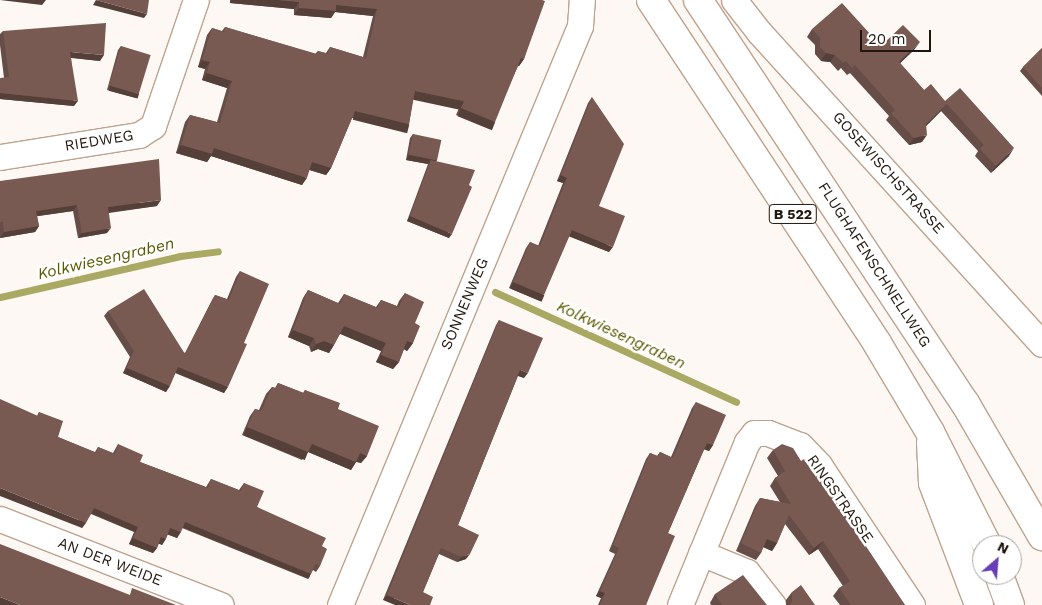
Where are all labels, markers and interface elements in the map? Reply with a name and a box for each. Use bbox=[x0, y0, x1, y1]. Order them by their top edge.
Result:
scale bar bbox=[862, 20, 933, 52]
text: 20 m bbox=[868, 30, 906, 48]
street label: GOSEWISCHSTRASSE bbox=[829, 108, 947, 238]
street label: RIEDWEG bbox=[63, 127, 135, 155]
street label: FLUGHAFENSCHNELLWEG bbox=[814, 179, 934, 351]
road number: B 522 bbox=[768, 202, 818, 225]
water label: Kolkwiesengraben bbox=[36, 234, 176, 284]
street label: SONNENWEG bbox=[438, 255, 492, 353]
water label: Kolkwiesengraben bbox=[554, 297, 688, 373]
street label: RINGSTRASSE bbox=[803, 452, 877, 546]
street label: AN DER WEIDE bbox=[55, 534, 165, 590]
north arrow bbox=[972, 535, 1022, 585]
text: N bbox=[995, 538, 1012, 557]

